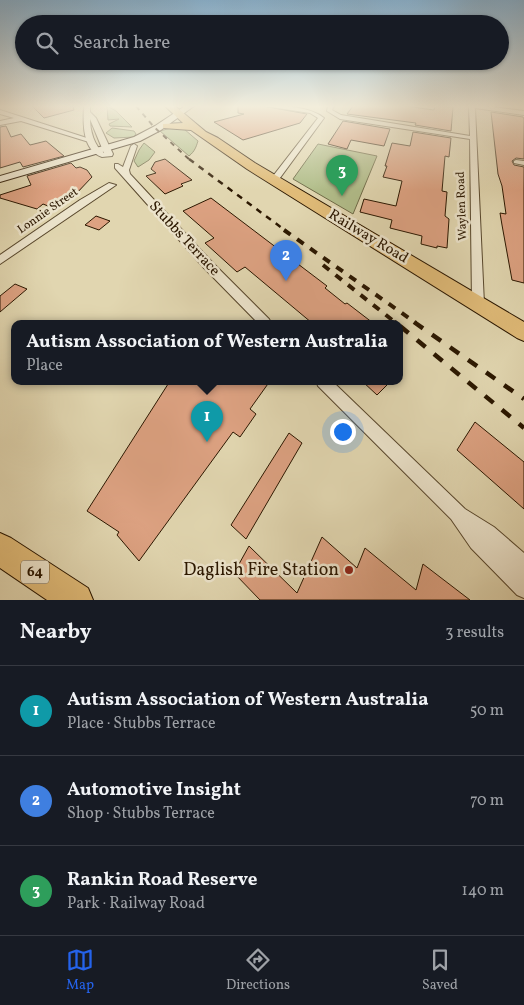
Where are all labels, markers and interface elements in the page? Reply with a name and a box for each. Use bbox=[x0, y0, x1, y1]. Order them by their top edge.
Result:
search box bbox=[15, 15, 509, 70]
icon: search bbox=[33, 29, 61, 57]
text: Search here bbox=[73, 30, 170, 56]
pin: 3 bbox=[326, 155, 358, 196]
street label: Waylen Road bbox=[453, 171, 471, 241]
street label: Lonnie Street bbox=[14, 184, 82, 238]
street label: Stubbs Terrace bbox=[144, 197, 224, 281]
street label: Railway Road bbox=[324, 205, 412, 269]
pin: 2 bbox=[270, 240, 302, 281]
popup bbox=[11, 320, 403, 385]
text: Autism Association of Western Australia bbox=[26, 329, 388, 355]
text: Place bbox=[26, 355, 63, 377]
pin: 1 bbox=[191, 401, 223, 442]
your location bbox=[330, 419, 356, 445]
place label: Daglish Fire Station bbox=[183, 558, 339, 583]
road number: 64 bbox=[21, 560, 49, 584]
marker: Daglish Fire Station bbox=[343, 564, 355, 576]
text: Nearby bbox=[20, 618, 91, 647]
text: 3 results bbox=[445, 622, 504, 644]
text: Autism Association of Western Australia bbox=[67, 687, 429, 713]
text: 1 bbox=[33, 700, 39, 722]
text: 50 m bbox=[470, 700, 504, 722]
text: Place · Stubbs Terrace bbox=[67, 713, 216, 735]
text: Automotive Insight bbox=[67, 777, 241, 803]
text: 2 bbox=[32, 790, 40, 812]
text: 70 m bbox=[470, 790, 504, 812]
text: Shop · Stubbs Terrace bbox=[67, 803, 215, 825]
text: Rankin Road Reserve bbox=[67, 867, 258, 893]
text: 3 bbox=[32, 880, 40, 902]
text: 140 m bbox=[462, 880, 504, 902]
text: Park · Railway Road bbox=[67, 893, 205, 915]
tab: Map bbox=[66, 946, 94, 995]
tab: Directions bbox=[226, 946, 290, 995]
tab: Saved bbox=[422, 946, 458, 995]

